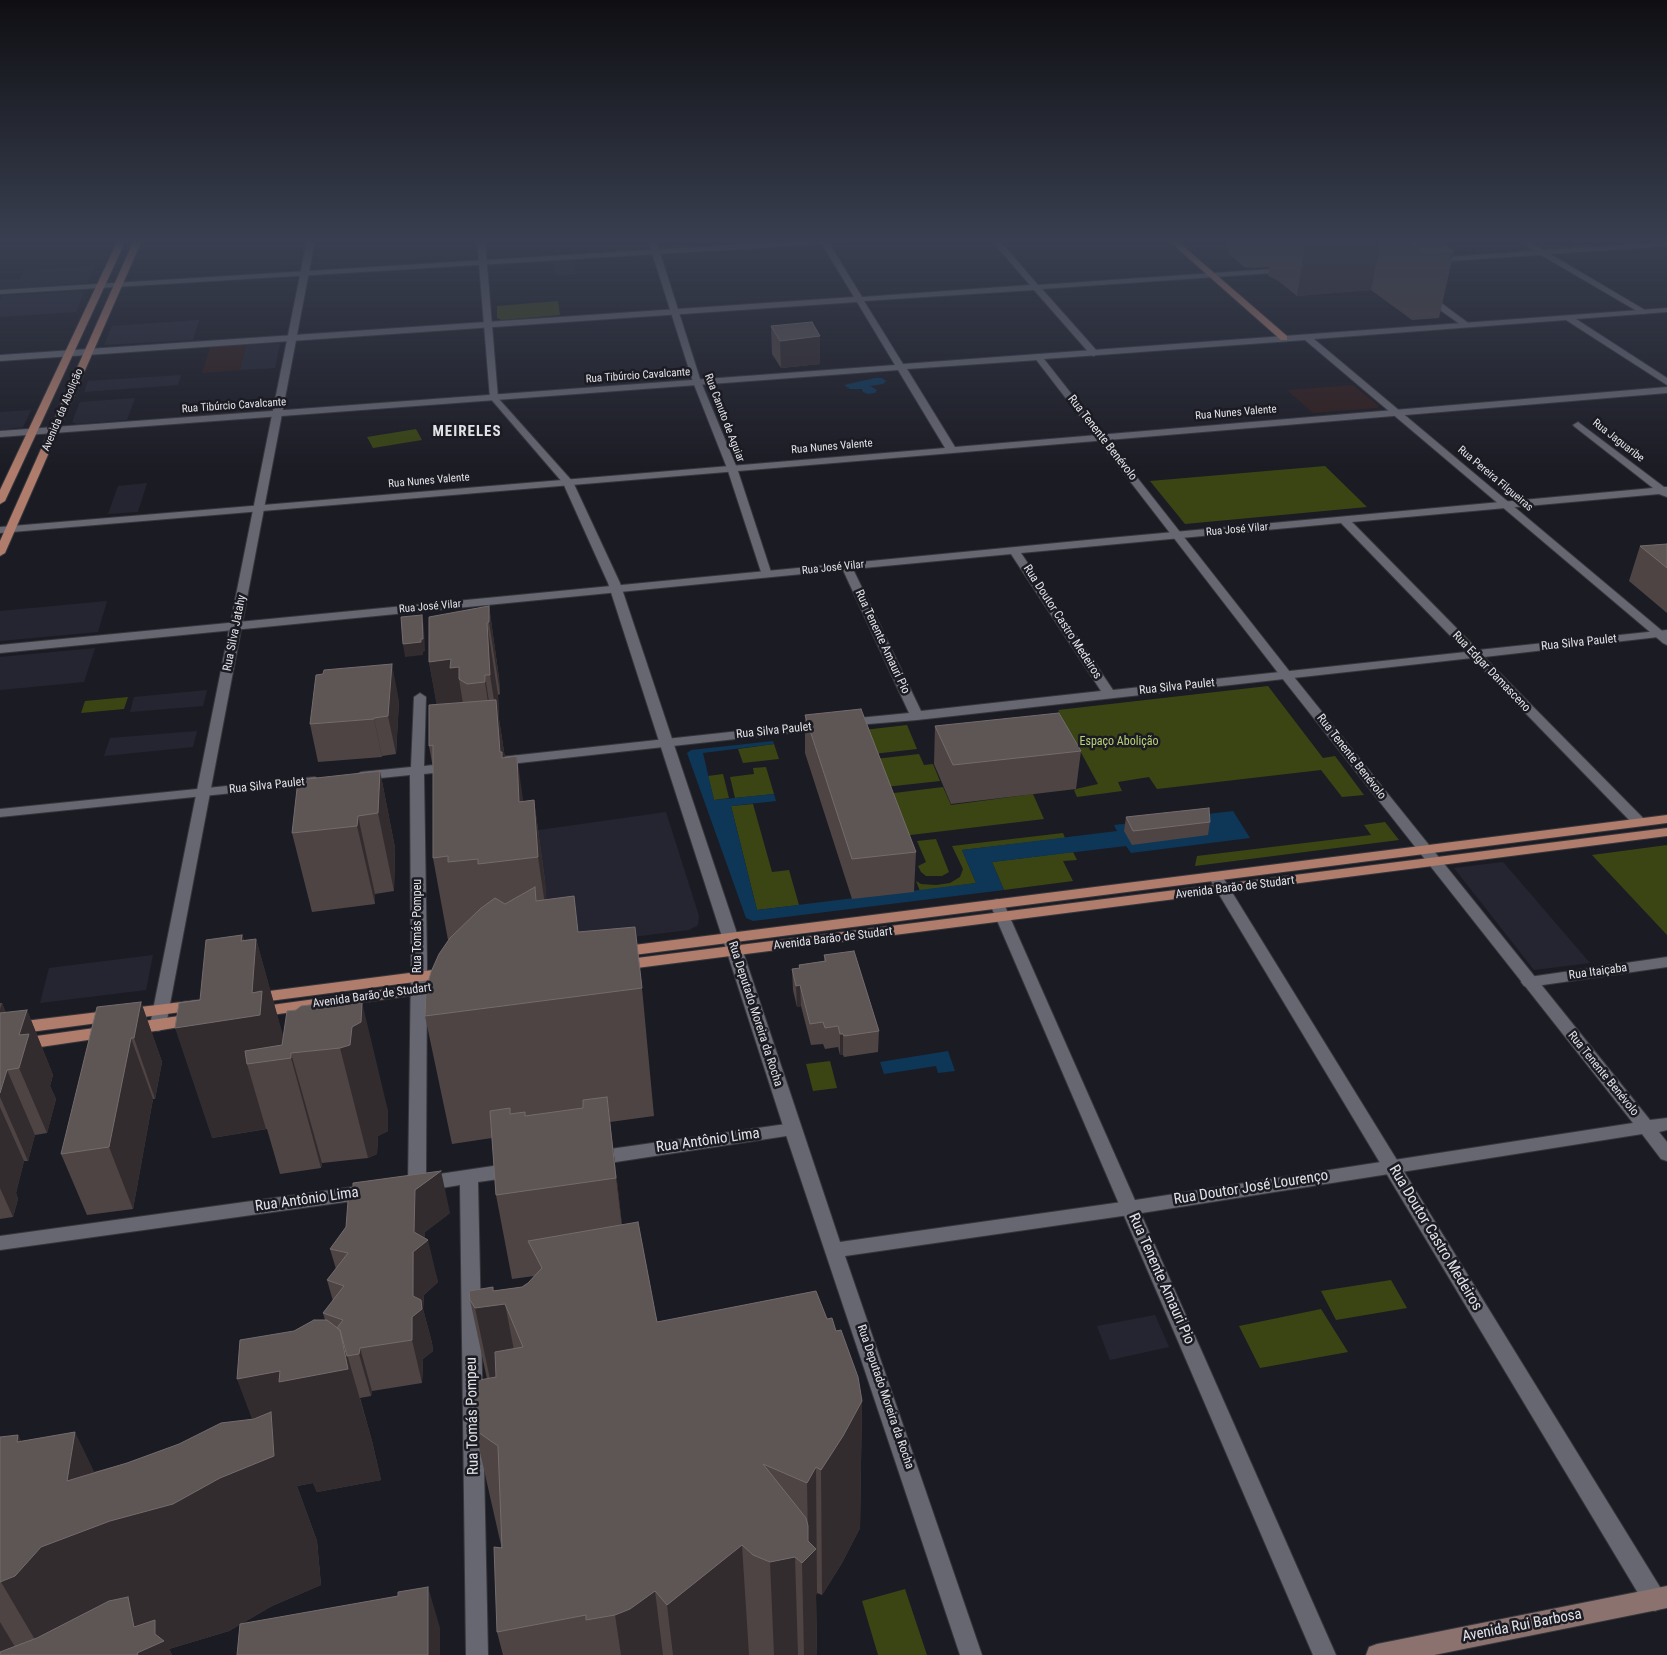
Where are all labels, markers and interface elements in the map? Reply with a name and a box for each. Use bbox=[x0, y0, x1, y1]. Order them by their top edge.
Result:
street label: Rua Tibúrcio Cavalcante bbox=[585, 366, 691, 386]
street label: Avenida da Abolição bbox=[40, 367, 86, 453]
street label: Rua Canuto de Aguiar bbox=[701, 372, 747, 464]
street label: Rua Tenente Benévolo bbox=[1064, 392, 1140, 484]
street label: Rua Tibúrcio Cavalcante bbox=[181, 396, 287, 416]
street label: Rua Nunes Valente bbox=[1195, 403, 1277, 423]
street label: Rua Jaguaribe bbox=[1590, 417, 1646, 465]
district label: MEIRELES bbox=[431, 423, 503, 441]
street label: Rua Nunes Valente bbox=[791, 437, 873, 457]
street label: Rua Pereira Filgueiras bbox=[1455, 444, 1535, 514]
street label: Rua Nunes Valente bbox=[388, 471, 470, 491]
street label: Rua José Vilar bbox=[1205, 521, 1269, 539]
street label: Rua José Vilar bbox=[801, 558, 865, 578]
street label: Rua Doutor Castro Medeiros bbox=[1020, 562, 1104, 682]
street label: Rua Tenente Amauri Pio bbox=[852, 588, 912, 696]
street label: Rua Silva Jatahy bbox=[221, 594, 249, 672]
street label: Rua José Vilar bbox=[398, 598, 462, 616]
street label: Rua Edgar Damasceno bbox=[1449, 629, 1533, 715]
street label: Rua Silva Paulet bbox=[1540, 632, 1618, 654]
street label: Rua Silva Paulet bbox=[1138, 676, 1216, 698]
street label: Rua Tenente Benévolo bbox=[1313, 711, 1389, 803]
street label: Rua Silva Paulet bbox=[735, 720, 813, 742]
park label: Espaço Abolição bbox=[1079, 735, 1159, 749]
street label: Rua Silva Paulet bbox=[228, 775, 306, 797]
street label: Avenida Barão de Studart bbox=[1175, 874, 1295, 902]
street label: Rua Tomás Pompeu bbox=[411, 879, 425, 973]
street label: Avenida Barão de Studart bbox=[773, 925, 893, 953]
street label: Rua Deputado Moreira da Rocha bbox=[725, 940, 785, 1088]
street label: Rua Itaiçaba bbox=[1568, 961, 1628, 983]
street label: Avenida Barão de Studart bbox=[312, 981, 432, 1011]
street label: Rua Tenente Benévolo bbox=[1565, 1029, 1641, 1119]
street label: Rua Antônio Lima bbox=[655, 1125, 761, 1157]
street label: Rua Doutor Castro Medeiros bbox=[1384, 1162, 1486, 1314]
street label: Rua Doutor José Lourenço bbox=[1172, 1167, 1330, 1209]
street label: Rua Antônio Lima bbox=[254, 1184, 360, 1216]
street label: Rua Tenente Amauri Pio bbox=[1124, 1211, 1198, 1347]
street label: Rua Deputado Moreira da Rocha bbox=[853, 1323, 917, 1471]
street label: Rua Tomás Pompeu bbox=[463, 1357, 483, 1475]
street label: Avenida Rui Barbosa bbox=[1461, 1606, 1583, 1646]

